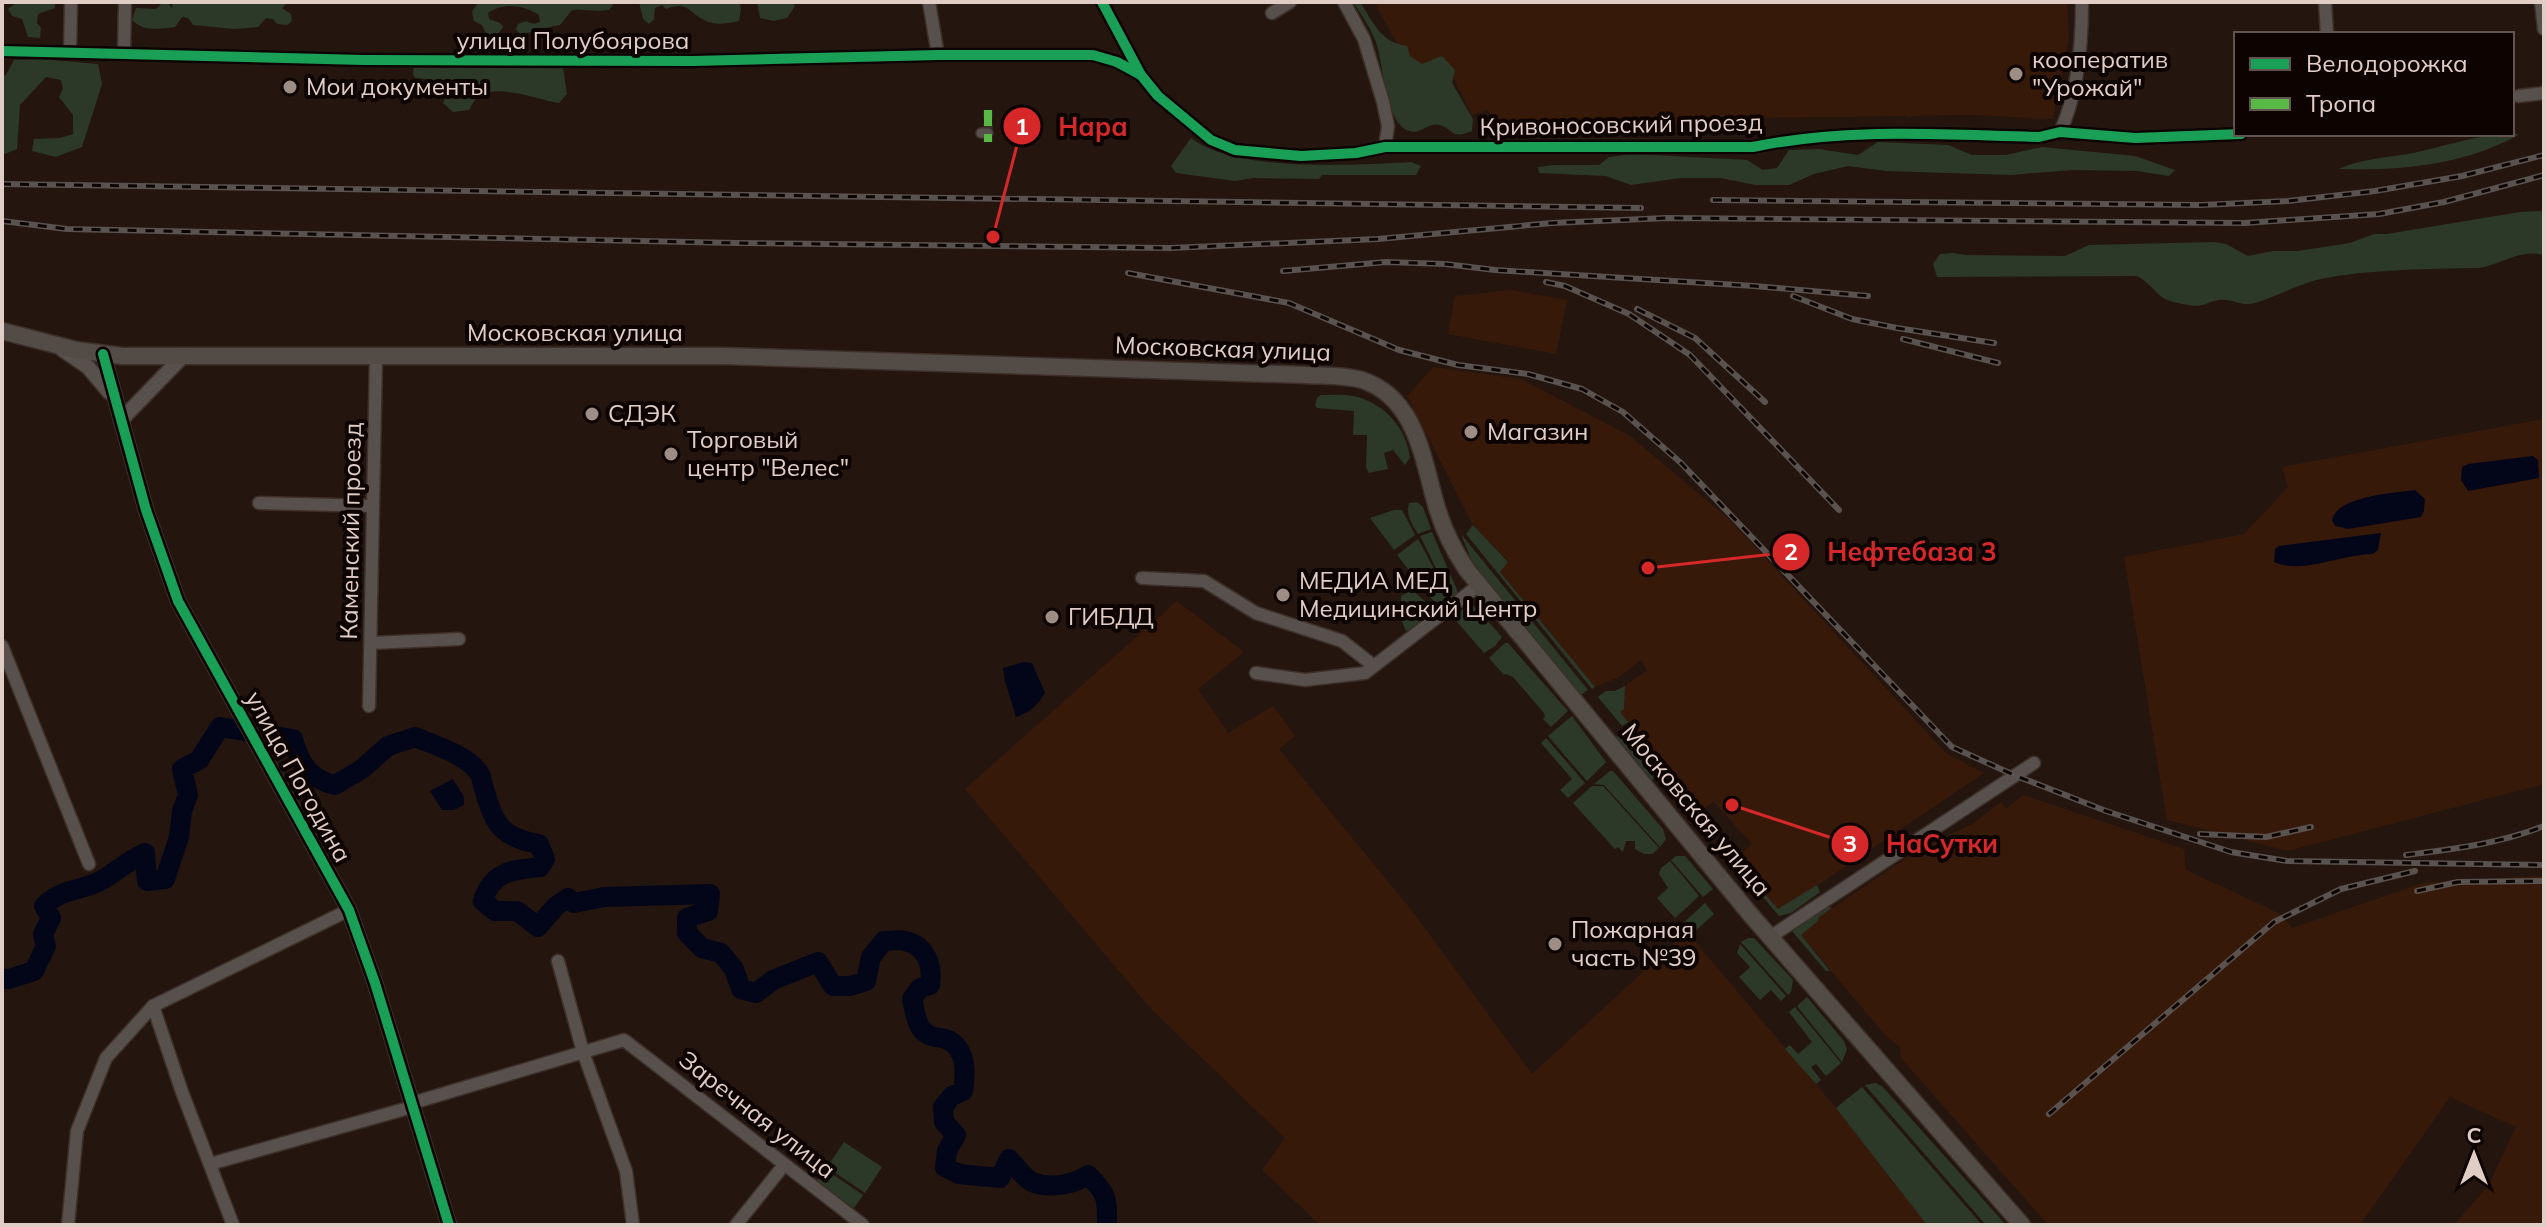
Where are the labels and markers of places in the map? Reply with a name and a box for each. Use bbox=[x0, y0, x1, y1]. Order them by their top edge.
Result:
place label: кооператив "Урожай" bbox=[2032, 44, 2168, 102]
marker: кооператив "Урожай" bbox=[2007, 65, 2025, 83]
place label: Мои документы bbox=[306, 71, 488, 101]
marker: Мои документы bbox=[281, 78, 299, 96]
callout: Нара bbox=[1002, 101, 1144, 151]
place label: СДЭК bbox=[608, 398, 676, 428]
marker: СДЭК bbox=[583, 405, 601, 423]
place label: Магазин bbox=[1487, 416, 1588, 446]
marker: Магазин bbox=[1462, 423, 1480, 441]
place label: Торговый центр "Велес" bbox=[687, 424, 849, 482]
marker: Торговый центр "Велес" bbox=[662, 445, 680, 463]
callout: Нефтебаза 3 bbox=[1771, 527, 2013, 577]
place label: МЕДИА МЕД Медицинский Центр bbox=[1299, 565, 1537, 623]
marker: МЕДИА МЕД Медицинский Центр bbox=[1274, 586, 1292, 604]
place label: ГИБДД bbox=[1068, 601, 1154, 631]
marker: ГИБДД bbox=[1043, 608, 1061, 626]
callout: НаСутки bbox=[1830, 819, 2014, 869]
place label: Пожарная часть №39 bbox=[1571, 914, 1697, 972]
marker: Пожарная часть №39 bbox=[1546, 935, 1564, 953]

